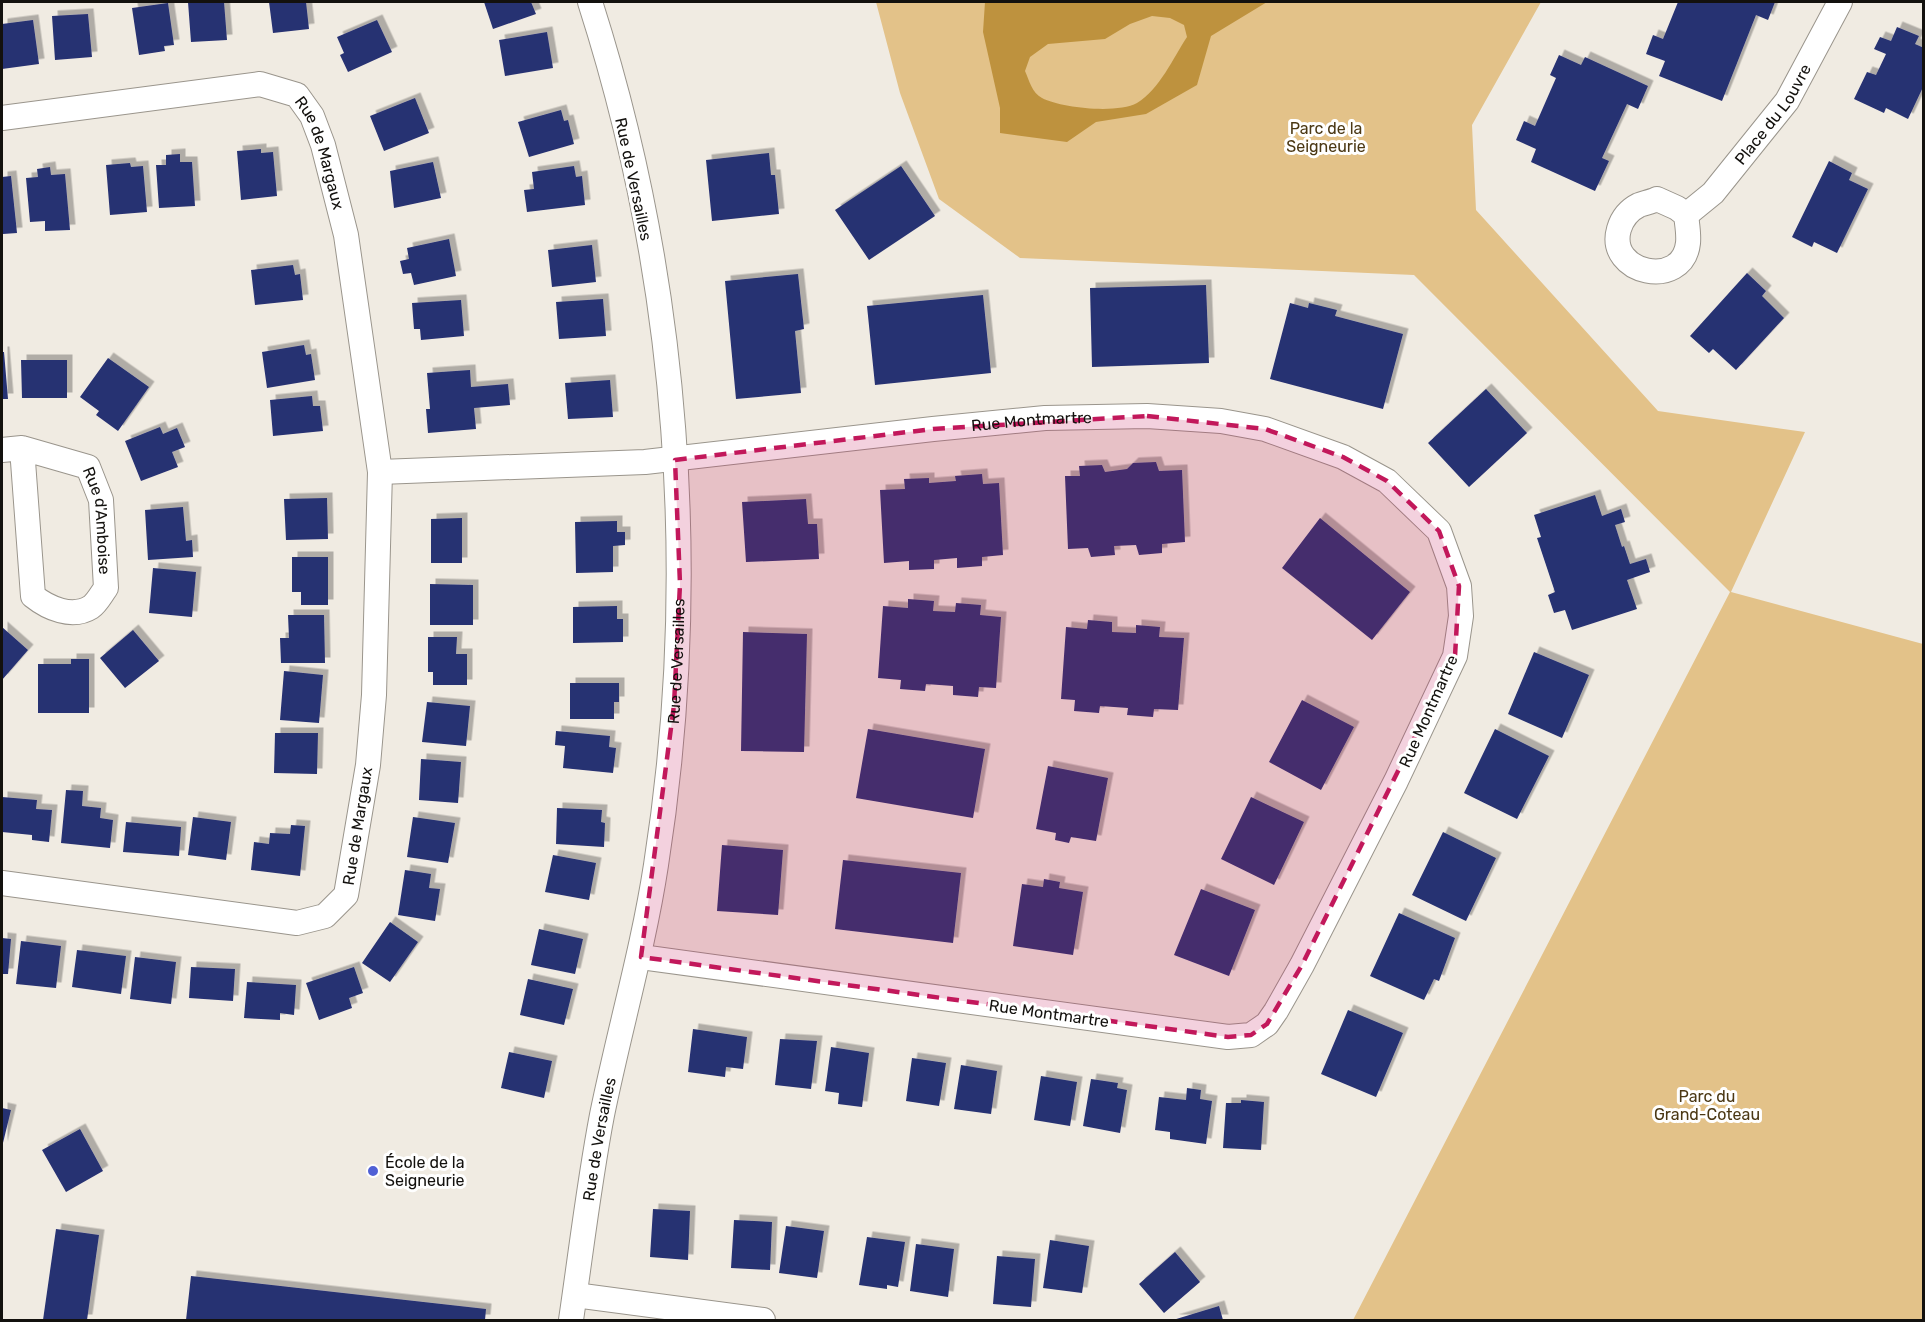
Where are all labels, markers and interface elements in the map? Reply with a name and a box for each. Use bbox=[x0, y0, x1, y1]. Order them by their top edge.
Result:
street label: Place du Louvre bbox=[1731, 61, 1815, 168]
street label: Rue de Margaux bbox=[291, 93, 348, 212]
street label: Rue de Versailles bbox=[611, 116, 656, 242]
park label: Parc de la Seigneurie bbox=[1286, 119, 1366, 156]
street label: Rue Montmartre bbox=[970, 408, 1092, 435]
street label: Rue d'Amboise bbox=[79, 464, 114, 575]
street label: Rue de Versailles bbox=[664, 598, 689, 725]
street label: Rue Montmartre bbox=[1395, 652, 1462, 770]
street label: Rue de Margaux bbox=[339, 765, 376, 887]
street label: Rue Montmartre bbox=[988, 996, 1110, 1031]
street label: Rue de Versailles bbox=[579, 1075, 620, 1202]
park label: Parc du Grand-Coteau bbox=[1654, 1087, 1760, 1124]
place label: École de la Seigneurie bbox=[385, 1153, 465, 1190]
marker: École de la Seigneurie bbox=[366, 1164, 380, 1178]

